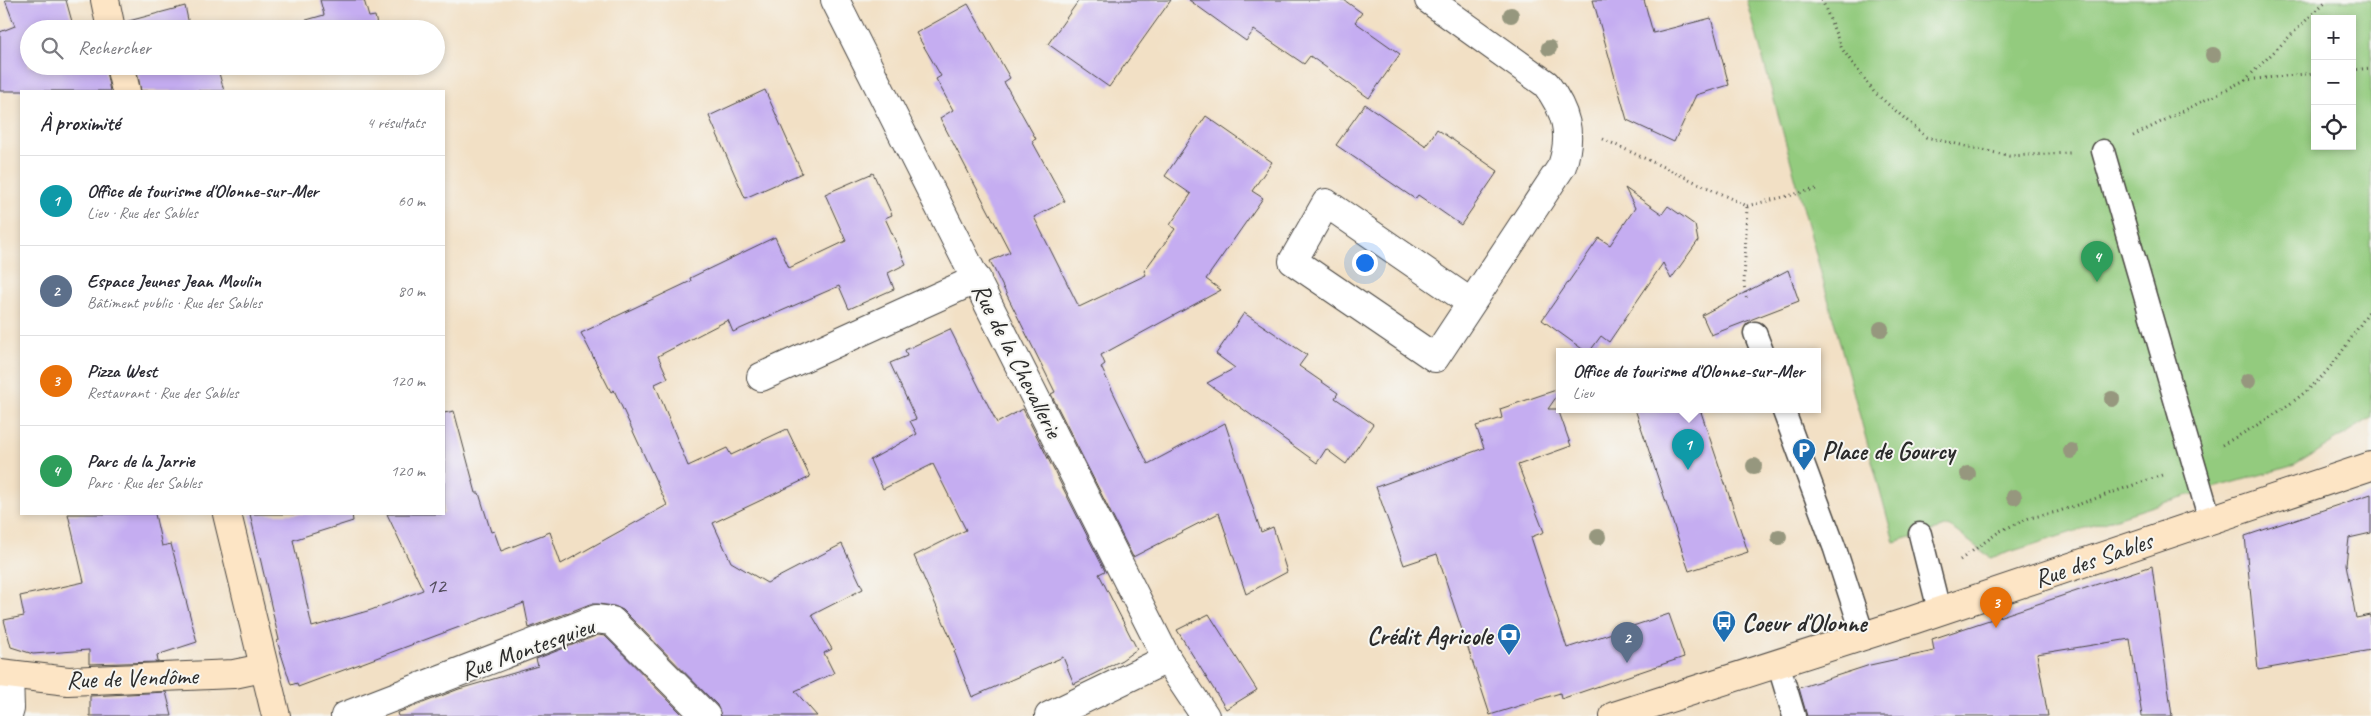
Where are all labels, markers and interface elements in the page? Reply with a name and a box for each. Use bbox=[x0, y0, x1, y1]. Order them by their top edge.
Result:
map controls bbox=[2311, 15, 2356, 150]
button: + bbox=[2311, 15, 2356, 60]
search box bbox=[20, 20, 445, 75]
icon: search bbox=[38, 34, 66, 62]
text: Rechercher bbox=[78, 36, 151, 60]
button: − bbox=[2311, 60, 2356, 105]
button: locate bbox=[2311, 105, 2356, 150]
text: À proximité bbox=[40, 110, 120, 136]
text: 4 résultats bbox=[366, 113, 425, 133]
text: Office de tourisme d'Olonne-sur-Mer bbox=[87, 179, 318, 203]
text: 1 bbox=[52, 191, 60, 211]
text: 60 m bbox=[398, 191, 425, 211]
text: Lieu · Rue des Sables bbox=[87, 203, 198, 223]
pin: 4 bbox=[2081, 241, 2113, 282]
your location bbox=[1352, 250, 1378, 276]
text: Espace Jeunes Jean Moulin bbox=[87, 269, 261, 293]
street label: Rue de la Chevallerie bbox=[964, 278, 1071, 445]
text: 2 bbox=[52, 281, 60, 301]
text: 80 m bbox=[398, 281, 425, 301]
text: Bâtiment public · Rue des Sables bbox=[87, 293, 262, 313]
popup bbox=[1556, 348, 1821, 413]
text: Pizza West bbox=[87, 359, 157, 383]
text: Office de tourisme d'Olonne-sur-Mer bbox=[1573, 359, 1804, 383]
text: 3 bbox=[52, 371, 60, 391]
text: 120 m bbox=[391, 371, 425, 391]
text: Restaurant · Rue des Sables bbox=[87, 383, 239, 403]
text: Lieu bbox=[1573, 383, 1594, 403]
pin: 1 bbox=[1672, 429, 1704, 470]
place label: Place de Gourcy bbox=[1822, 435, 1957, 467]
parking icon: Place de Gourcy bbox=[1791, 437, 1817, 471]
text: Parc de la Jarrie bbox=[87, 449, 194, 473]
text: 4 bbox=[52, 461, 60, 481]
text: 120 m bbox=[391, 461, 425, 481]
text: Parc · Rue des Sables bbox=[87, 473, 202, 493]
street label: Rue des Sables bbox=[2030, 524, 2159, 595]
house number: 12 bbox=[426, 572, 448, 600]
pin: 3 bbox=[1980, 587, 2012, 628]
place label: Coeur d'Olonne bbox=[1742, 607, 1868, 639]
street label: Rue Montesquieu bbox=[456, 609, 600, 688]
bus stop icon: Coeur d'Olonne bbox=[1711, 609, 1737, 643]
place label: Crédit Agricole bbox=[1367, 620, 1495, 652]
bank icon: Crédit Agricole bbox=[1496, 622, 1522, 656]
pin: 2 bbox=[1611, 622, 1643, 663]
street label: Rue de Vendôme bbox=[66, 660, 200, 696]

